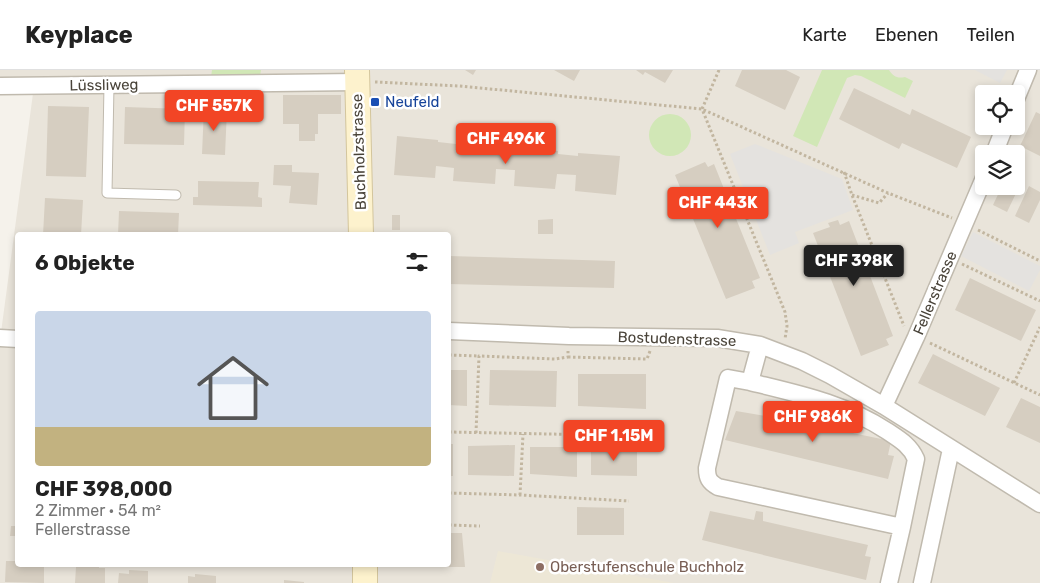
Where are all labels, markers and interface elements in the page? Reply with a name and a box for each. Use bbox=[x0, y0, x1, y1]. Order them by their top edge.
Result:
text: Keyplace bbox=[25, 21, 133, 49]
text: Karte bbox=[802, 24, 847, 46]
text: Ebenen bbox=[875, 24, 939, 46]
text: Teilen bbox=[967, 24, 1015, 46]
street label: Lüssliweg bbox=[69, 75, 139, 95]
map controls bbox=[975, 85, 1025, 195]
button: locate bbox=[975, 85, 1025, 135]
pin: CHF 557K bbox=[162, 90, 266, 132]
street label: Buchholzstrasse bbox=[348, 93, 370, 211]
place label: Neufeld bbox=[385, 93, 439, 111]
text: CHF 557K bbox=[176, 96, 252, 115]
marker: Neufeld bbox=[369, 96, 381, 108]
pin: CHF 496K bbox=[454, 122, 558, 165]
text: CHF 496K bbox=[467, 129, 545, 148]
button: layers bbox=[975, 145, 1025, 195]
pin: CHF 443K bbox=[666, 186, 770, 229]
text: CHF 443K bbox=[678, 193, 758, 212]
pin: CHF 398K bbox=[802, 244, 906, 287]
icon: filters bbox=[403, 248, 431, 276]
street label: Fellerstrasse bbox=[909, 248, 961, 338]
text: 6 Objekte bbox=[35, 250, 135, 275]
text: CHF 398K bbox=[815, 251, 893, 270]
street label: Bostudenstrasse bbox=[617, 328, 737, 350]
icon: home bbox=[188, 343, 278, 433]
pin: CHF 986K bbox=[761, 400, 865, 443]
text: CHF 986K bbox=[774, 407, 852, 426]
pin: CHF 1.15M bbox=[557, 420, 671, 462]
text: CHF 1.15M bbox=[574, 426, 654, 445]
text: CHF 398,000 bbox=[35, 476, 172, 501]
text: 2 Zimmer · 54 m² bbox=[35, 501, 161, 520]
text: Fellerstrasse bbox=[35, 520, 130, 539]
place label: Oberstufenschule Buchholz bbox=[550, 558, 745, 576]
marker: Oberstufenschule Buchholz bbox=[534, 561, 546, 573]

